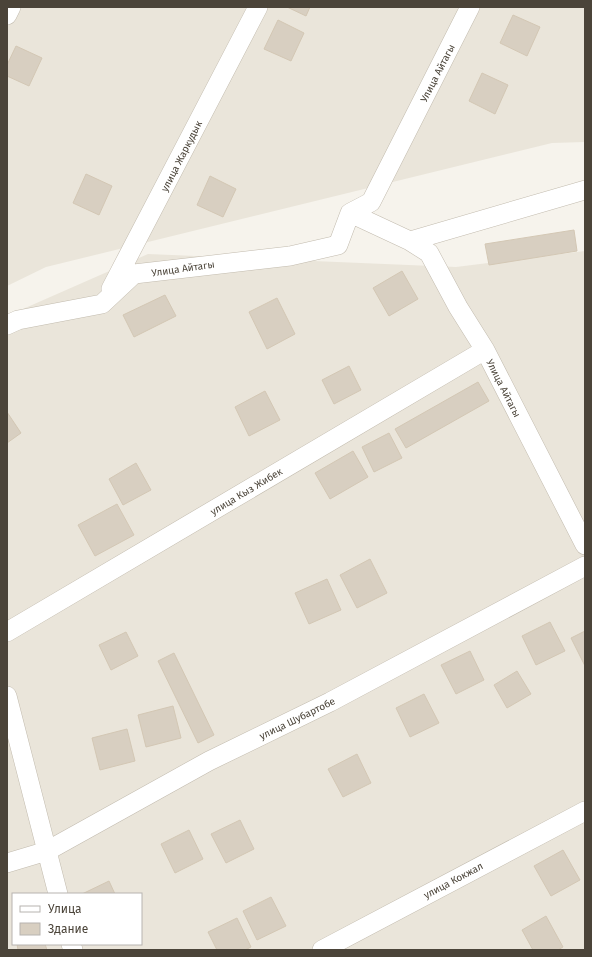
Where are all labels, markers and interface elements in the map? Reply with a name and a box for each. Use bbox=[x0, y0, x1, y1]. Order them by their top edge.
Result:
street label: Улица Айтагы bbox=[418, 42, 458, 104]
street label: улица Жаркудык bbox=[159, 118, 205, 194]
street label: Улица Айтагы bbox=[151, 259, 215, 279]
street label: Улица Айтагы bbox=[483, 357, 523, 419]
street label: улица Кыз Жибек bbox=[208, 465, 285, 518]
street label: улица Шубартобе bbox=[258, 695, 337, 742]
street label: улица Кокжал bbox=[422, 860, 485, 902]
legend bbox=[12, 893, 142, 945]
text: Улица bbox=[48, 902, 82, 916]
text: Здание bbox=[48, 922, 88, 936]

